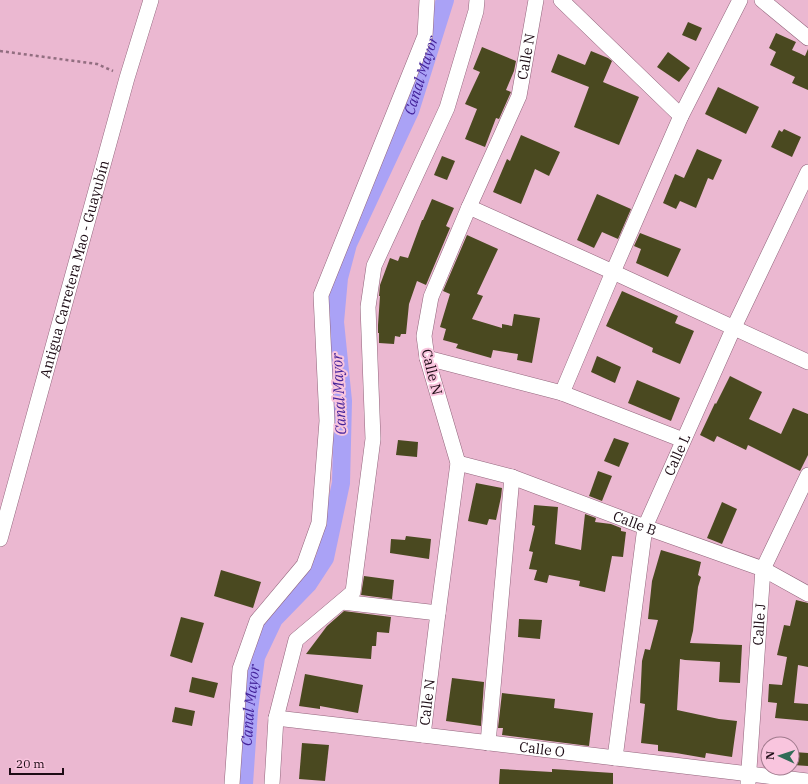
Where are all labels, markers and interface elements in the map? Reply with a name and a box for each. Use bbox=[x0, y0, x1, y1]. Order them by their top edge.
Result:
street label: Calle N bbox=[513, 32, 539, 81]
water label: Canal Mayor bbox=[399, 33, 442, 117]
street label: Antigua Carretera Mao - Guayubín bbox=[36, 158, 113, 380]
street label: Calle N bbox=[418, 347, 446, 397]
water label: Canal Mayor bbox=[327, 352, 350, 435]
street label: Calle L bbox=[660, 431, 694, 479]
street label: Calle B bbox=[611, 507, 659, 539]
street label: Calle J bbox=[749, 603, 770, 646]
water label: Canal Mayor bbox=[237, 663, 264, 747]
street label: Calle N bbox=[415, 678, 439, 727]
north arrow bbox=[760, 736, 800, 776]
street label: Calle O bbox=[518, 738, 566, 761]
scale bar bbox=[10, 750, 63, 776]
text: N bbox=[763, 750, 777, 760]
text: 20 m bbox=[16, 756, 45, 771]

